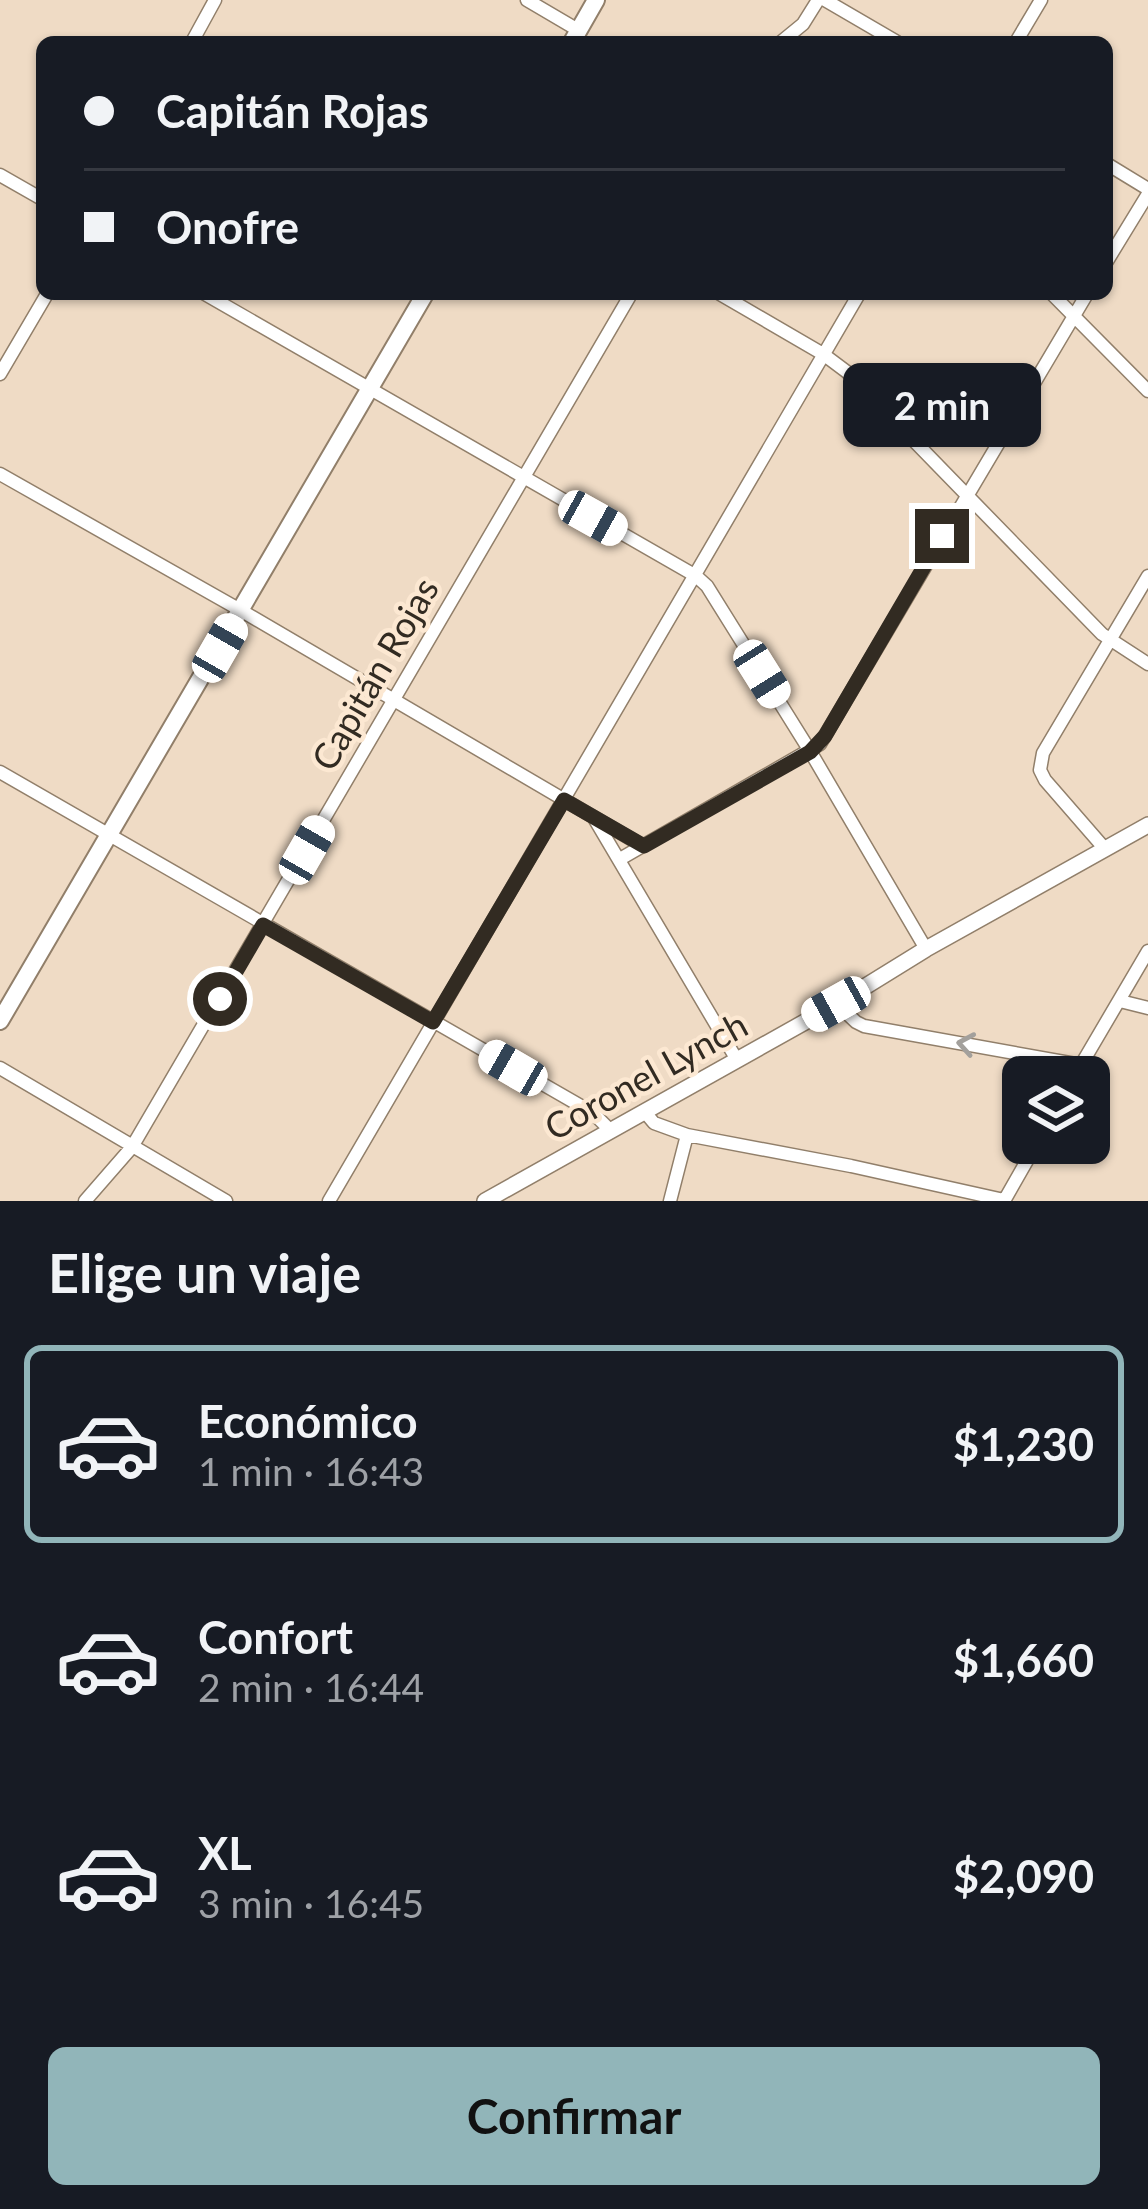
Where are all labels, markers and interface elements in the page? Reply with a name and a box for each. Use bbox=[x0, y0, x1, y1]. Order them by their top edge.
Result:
text: Capitán Rojas bbox=[156, 84, 429, 138]
text: Onofre bbox=[156, 200, 299, 254]
callout: 2 min bbox=[843, 362, 1041, 446]
text: 2 min bbox=[894, 382, 990, 428]
car bbox=[553, 485, 633, 551]
route end bbox=[915, 509, 969, 563]
street label: Capitán Rojas bbox=[301, 569, 447, 778]
car bbox=[186, 608, 254, 688]
car bbox=[728, 634, 796, 714]
car bbox=[273, 810, 341, 890]
car bbox=[796, 971, 876, 1037]
route start bbox=[193, 972, 247, 1026]
street label: Coronel Lynch bbox=[537, 1001, 754, 1149]
one-way arrow bbox=[956, 1033, 976, 1058]
car bbox=[473, 1034, 553, 1102]
map controls bbox=[1002, 1056, 1110, 1164]
button: layers bbox=[1002, 1056, 1110, 1164]
text: Elige un viaje bbox=[48, 1240, 361, 1305]
icon: car bbox=[54, 1390, 162, 1498]
text: Económico bbox=[198, 1394, 418, 1448]
text: $1,230 bbox=[953, 1417, 1094, 1471]
text: 1 min · 16:43 bbox=[198, 1448, 424, 1494]
icon: car bbox=[54, 1606, 162, 1714]
text: Confort bbox=[198, 1610, 353, 1664]
text: $1,660 bbox=[953, 1633, 1094, 1687]
text: 2 min · 16:44 bbox=[198, 1664, 424, 1710]
icon: car bbox=[54, 1822, 162, 1930]
text: XL bbox=[198, 1826, 252, 1880]
text: $2,090 bbox=[953, 1849, 1094, 1903]
text: 3 min · 16:45 bbox=[198, 1880, 424, 1926]
button: Confirmar bbox=[48, 2047, 1100, 2185]

